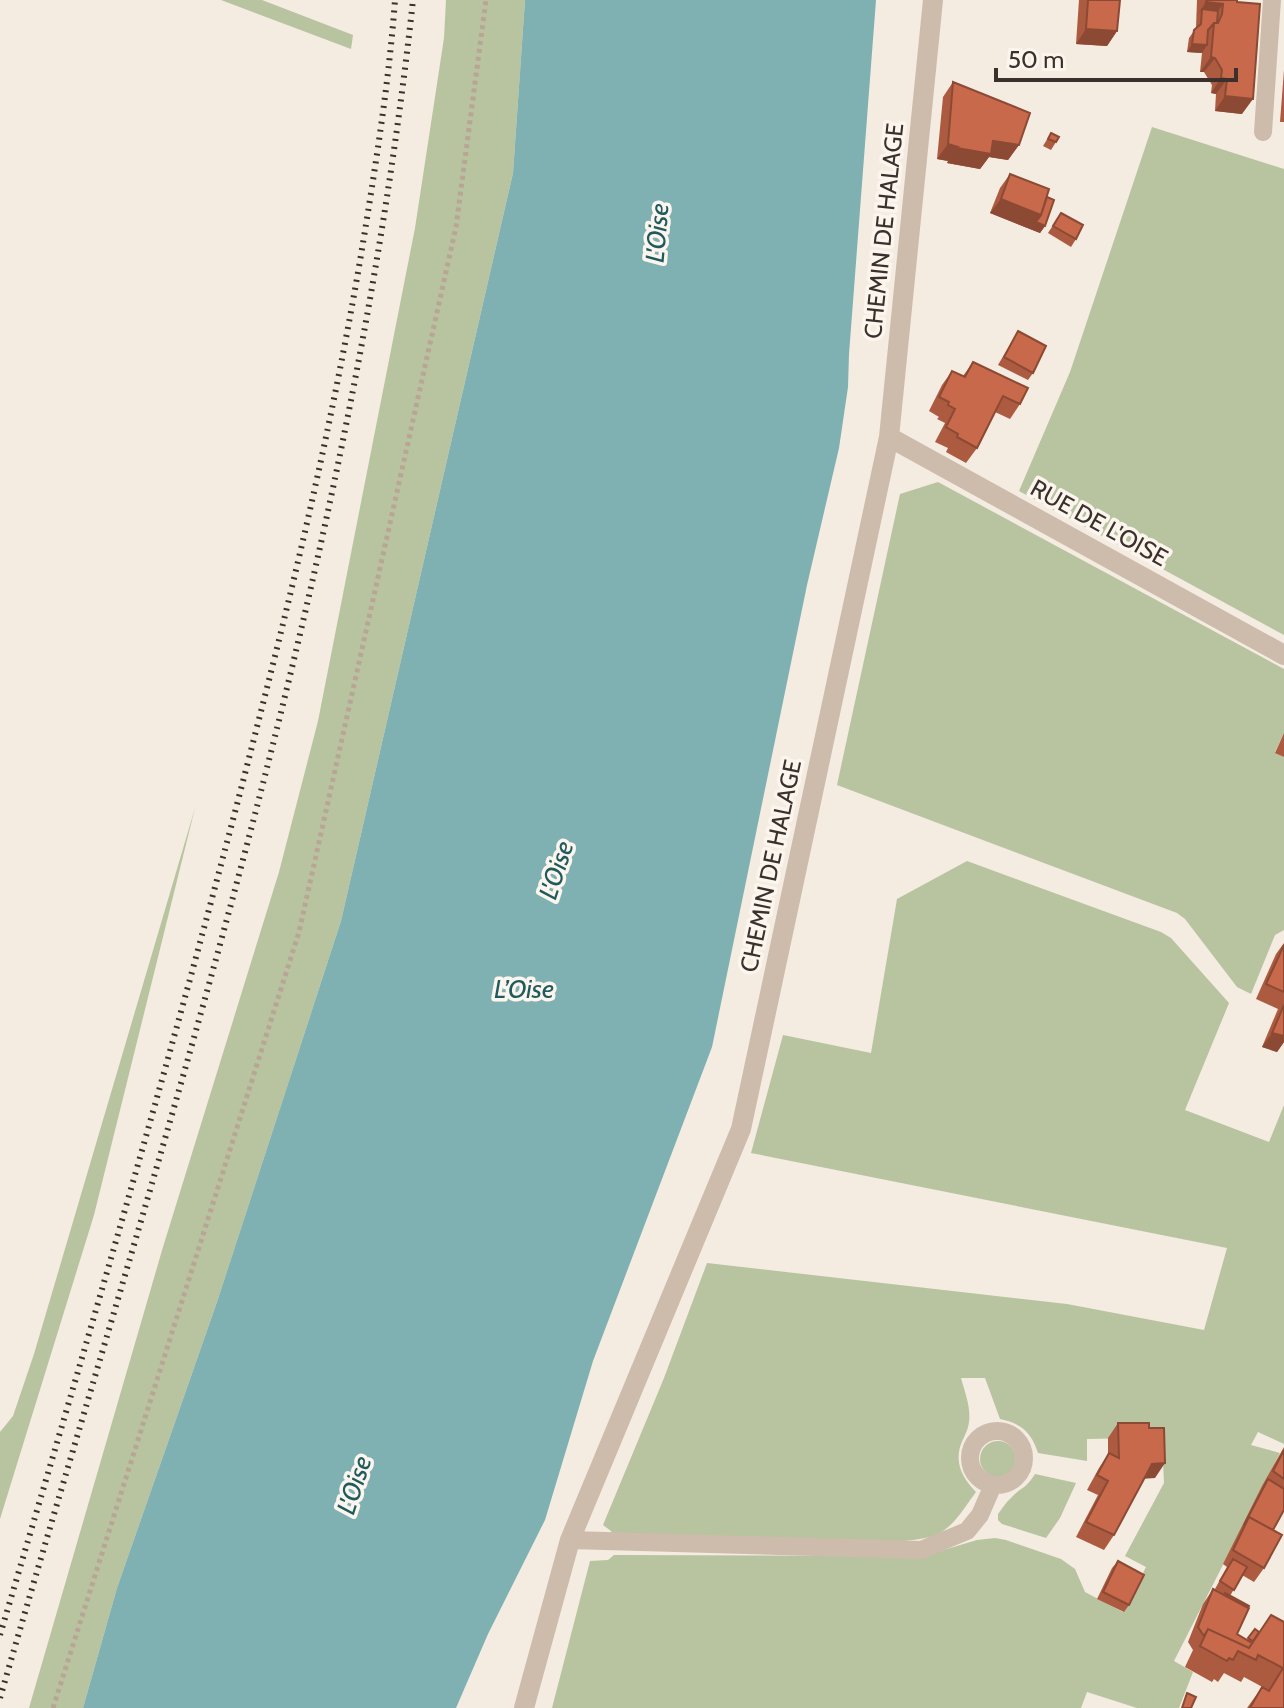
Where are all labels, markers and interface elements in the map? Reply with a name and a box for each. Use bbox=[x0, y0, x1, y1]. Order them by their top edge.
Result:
scale bar bbox=[996, 32, 1236, 82]
text: 50 m bbox=[1008, 45, 1064, 74]
street label: CHEMIN DE HALAGE bbox=[858, 122, 909, 340]
water label: L'Oise bbox=[638, 202, 676, 264]
street label: RUE DE L'OISE bbox=[1025, 473, 1173, 572]
street label: CHEMIN DE HALAGE bbox=[734, 757, 807, 975]
water label: L'Oise bbox=[532, 837, 580, 903]
water label: L’Oise bbox=[494, 973, 554, 1005]
water label: L'Oise bbox=[330, 1452, 378, 1518]

